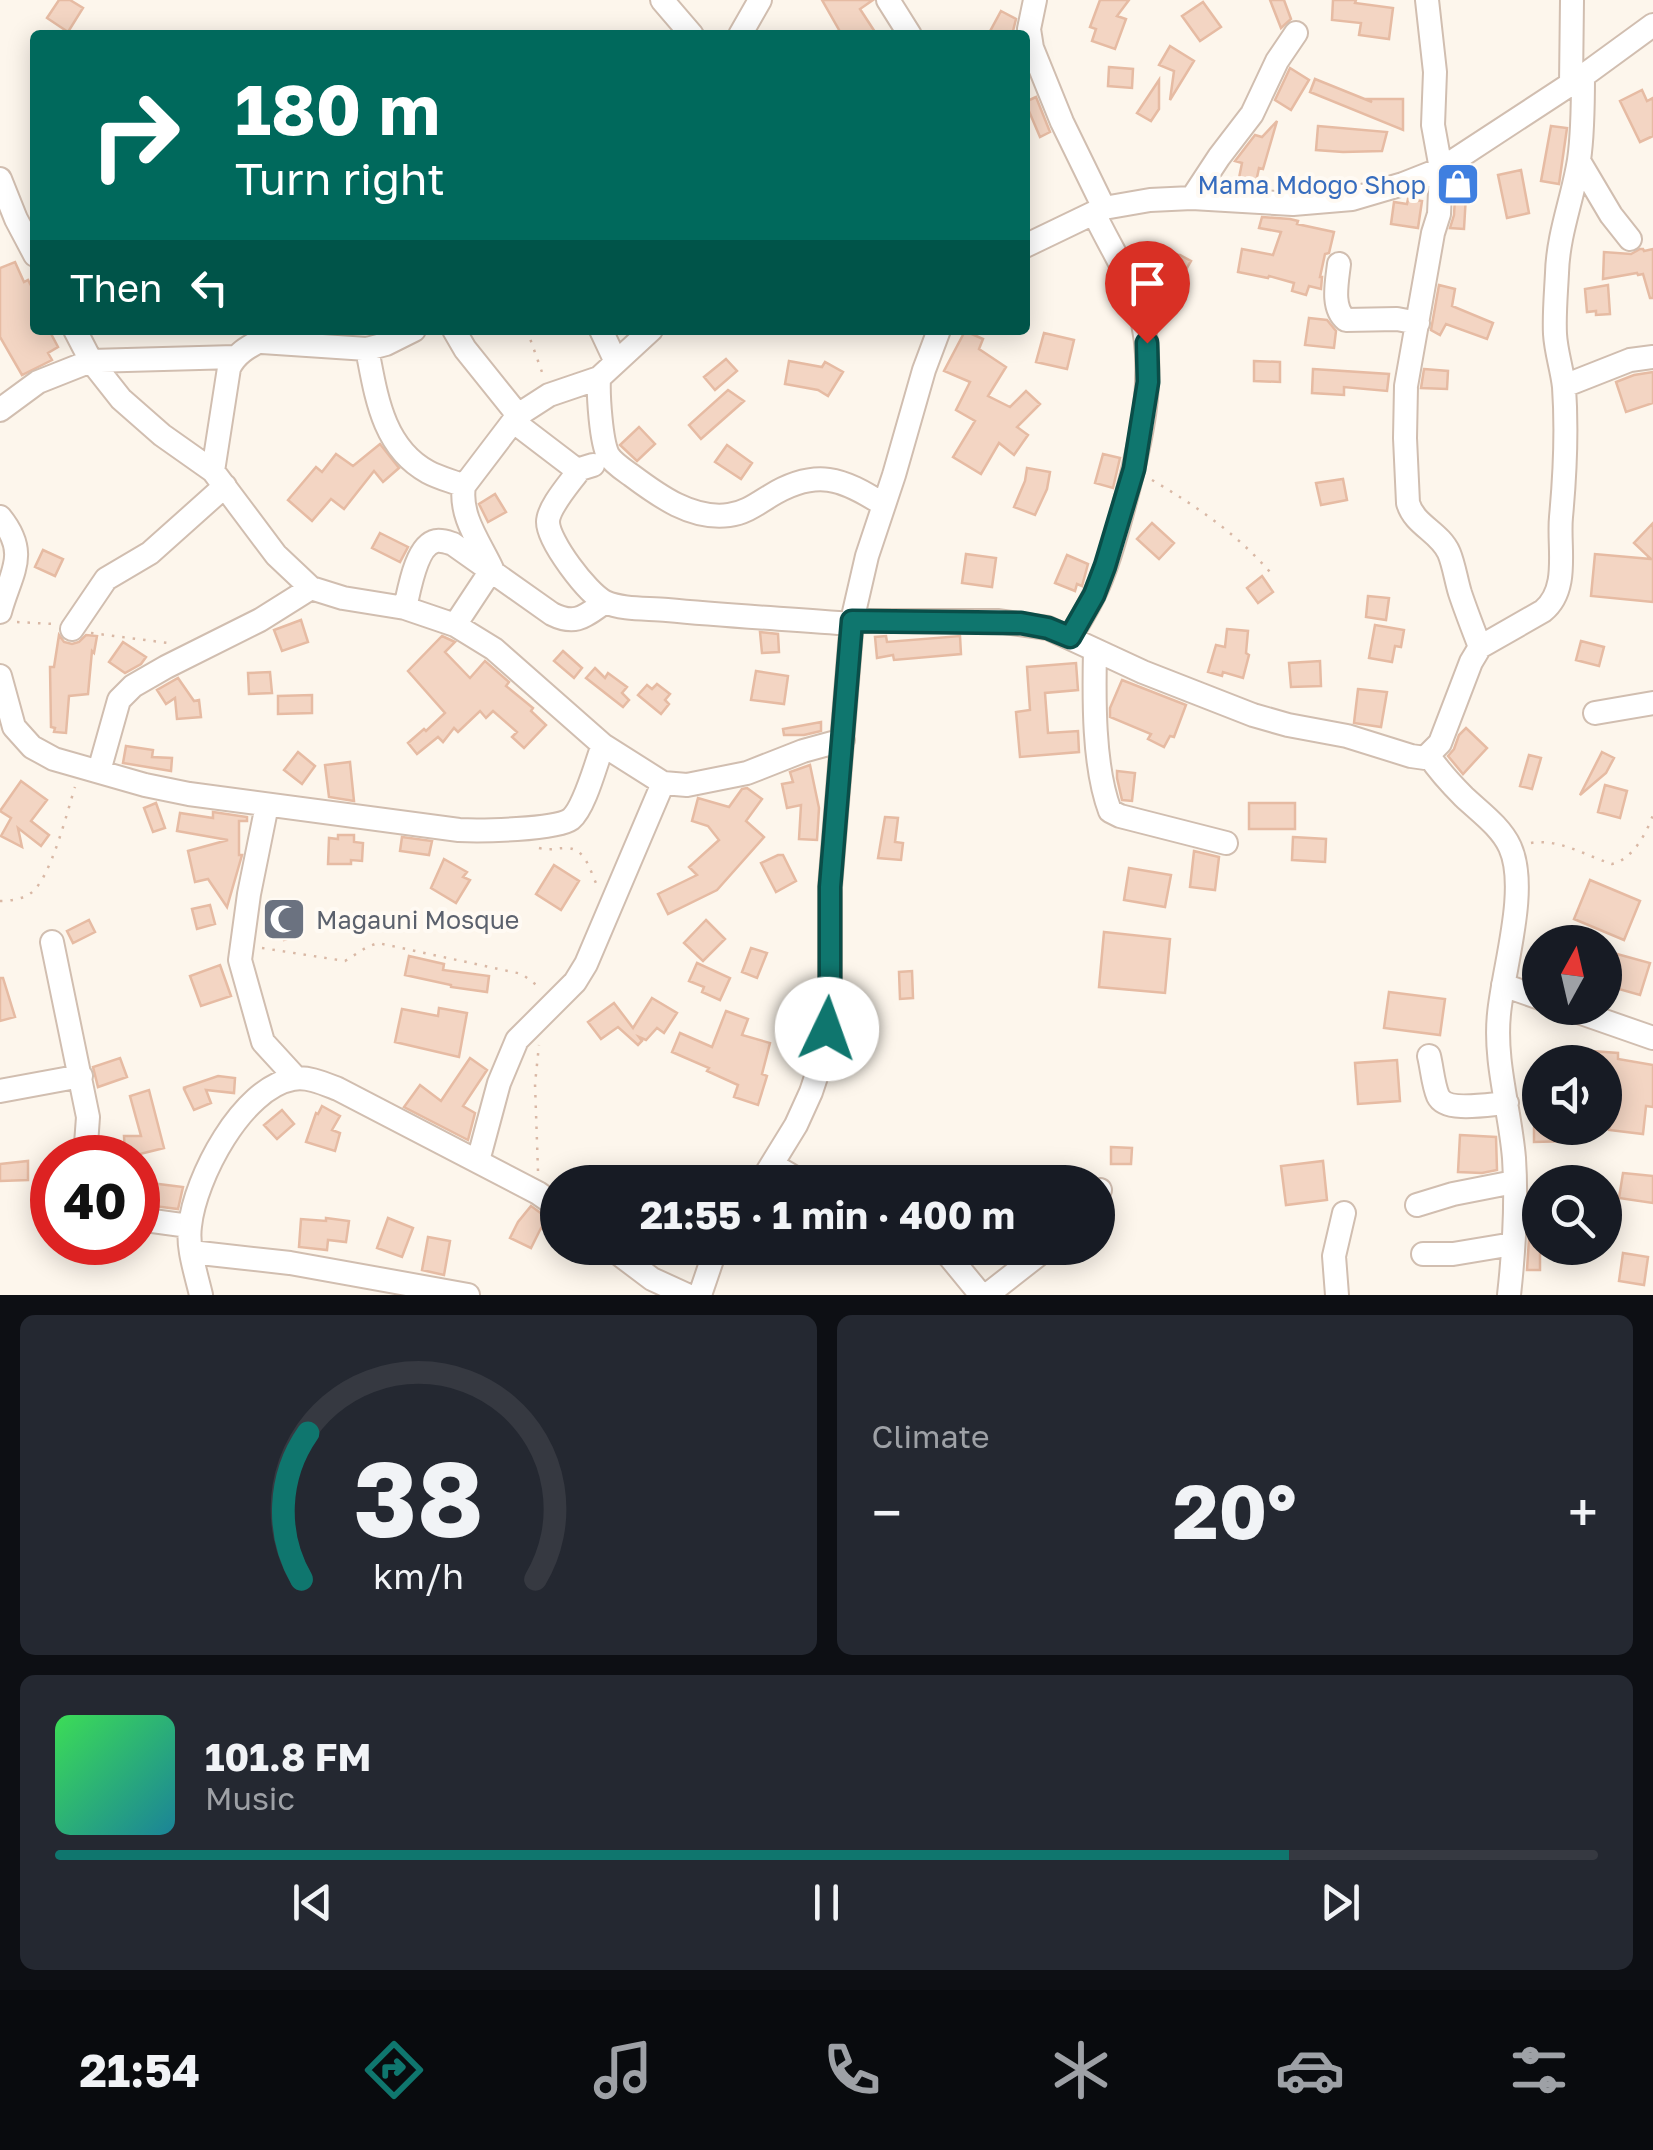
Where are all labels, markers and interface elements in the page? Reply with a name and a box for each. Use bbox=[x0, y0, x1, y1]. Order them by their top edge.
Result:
text: 180 m bbox=[235, 66, 440, 150]
icon: right bbox=[70, 70, 200, 200]
text: Turn right bbox=[235, 151, 445, 205]
shop icon: Mama Mdogo Shop bbox=[1435, 161, 1481, 207]
place label: Mama Mdogo Shop bbox=[1198, 169, 1426, 200]
pin bbox=[1105, 241, 1190, 344]
icon: arrive bbox=[1120, 256, 1175, 311]
icon: left bbox=[182, 260, 237, 315]
text: Then bbox=[70, 265, 162, 310]
mosque icon: Magauni Mosque bbox=[261, 896, 307, 942]
place label: Magauni Mosque bbox=[316, 904, 519, 935]
north arrow bbox=[1522, 925, 1622, 1025]
map controls bbox=[1522, 925, 1622, 1265]
position arrow bbox=[775, 977, 879, 1081]
button: sound bbox=[1522, 1045, 1622, 1145]
speed limit sign: 40 bbox=[30, 1135, 160, 1265]
button: search bbox=[1522, 1165, 1622, 1265]
text: 21:55 · 1 min · 400 m bbox=[640, 1192, 1015, 1237]
text: Climate bbox=[872, 1417, 990, 1455]
text: 38 bbox=[353, 1435, 483, 1560]
text: 20° bbox=[1173, 1465, 1297, 1556]
text: − bbox=[872, 1479, 902, 1545]
text: + bbox=[1568, 1479, 1598, 1545]
text: km/h bbox=[373, 1554, 464, 1597]
text: 101.8 FM bbox=[205, 1734, 371, 1779]
text: Music bbox=[205, 1779, 295, 1817]
icon: previous bbox=[285, 1875, 340, 1930]
icon: pause bbox=[799, 1875, 854, 1930]
icon: next bbox=[1313, 1875, 1368, 1930]
icon: directions bbox=[359, 2035, 429, 2105]
icon: music bbox=[588, 2035, 658, 2105]
icon: phone bbox=[817, 2035, 887, 2105]
icon: climate bbox=[1046, 2035, 1116, 2105]
icon: car bbox=[1275, 2035, 1345, 2105]
icon: filters bbox=[1504, 2035, 1574, 2105]
text: 21:54 bbox=[79, 2043, 200, 2097]

